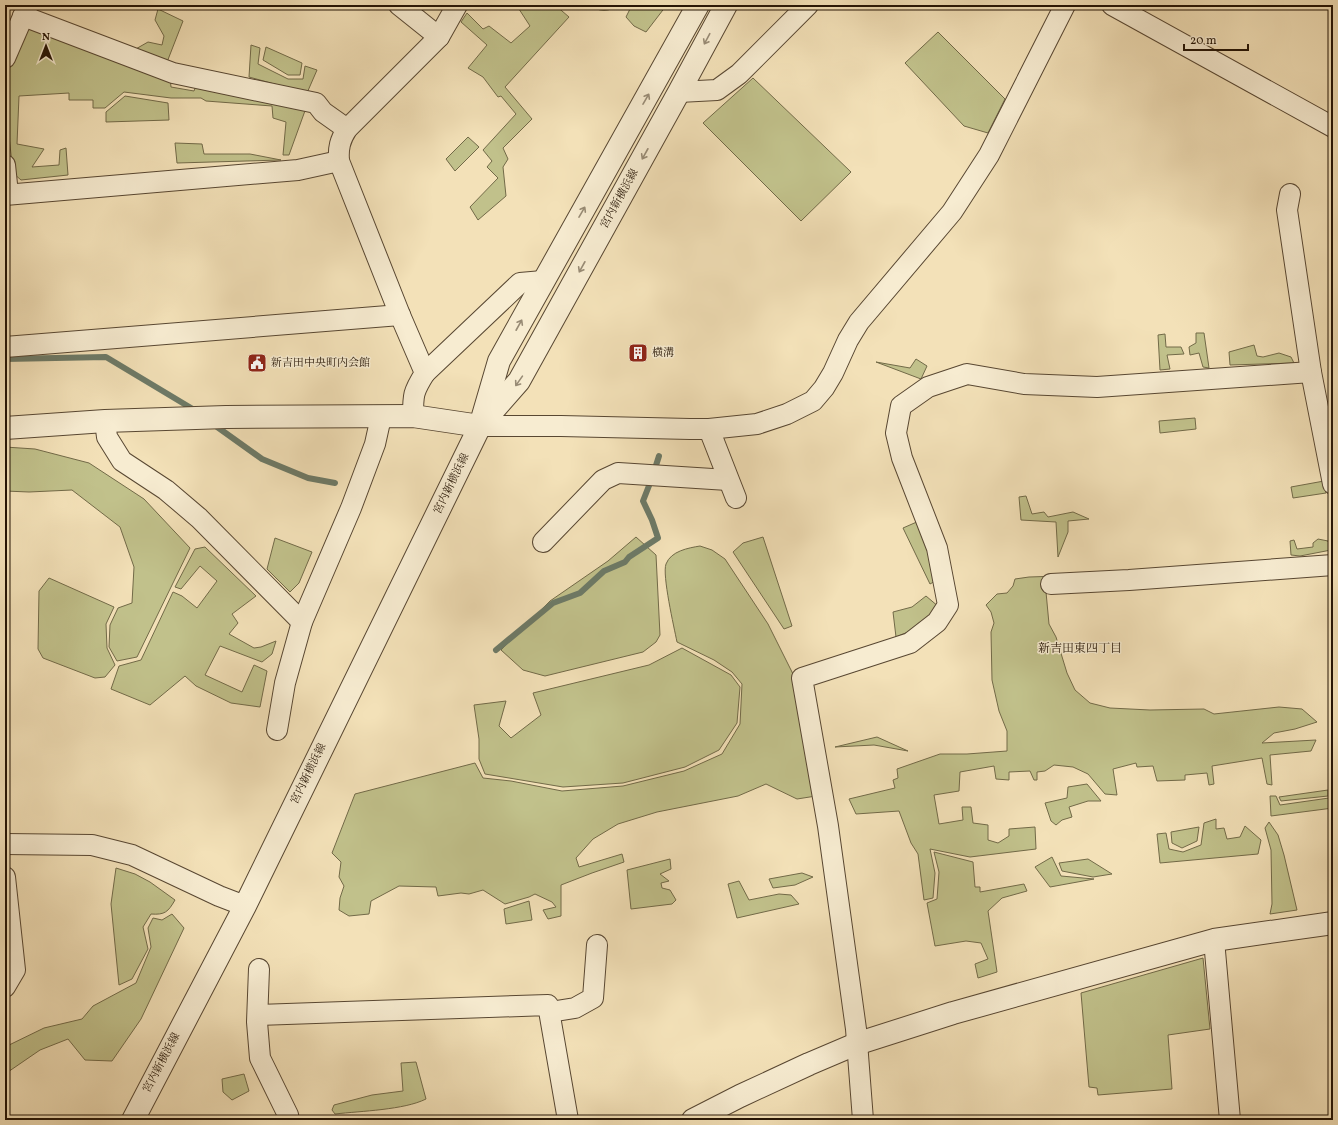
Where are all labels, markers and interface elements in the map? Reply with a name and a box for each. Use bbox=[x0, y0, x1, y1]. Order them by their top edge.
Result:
north arrow bbox=[26, 26, 66, 66]
scale bar bbox=[1184, 26, 1248, 52]
text: N bbox=[42, 30, 50, 45]
one-way arrow bbox=[703, 33, 711, 45]
text: 20 m bbox=[1190, 33, 1217, 49]
one-way arrow bbox=[643, 93, 651, 105]
one-way arrow bbox=[641, 147, 649, 159]
street label: 宮内新横浜線 bbox=[597, 167, 643, 231]
one-way arrow bbox=[579, 206, 587, 218]
one-way arrow bbox=[578, 261, 586, 273]
one-way arrow bbox=[515, 319, 523, 331]
building icon: 横溝 bbox=[627, 342, 649, 364]
place label: 横溝 bbox=[652, 346, 674, 361]
public building icon: 新吉田中央町内会館 bbox=[246, 352, 268, 374]
place label: 新吉田中央町内会館 bbox=[271, 356, 370, 371]
one-way arrow bbox=[515, 375, 523, 386]
street label: 宮内新横浜線 bbox=[431, 451, 473, 517]
district label: 新吉田東四丁目 bbox=[1038, 641, 1122, 657]
street label: 宮内新横浜線 bbox=[288, 741, 330, 807]
street label: 宮内新横浜線 bbox=[140, 1030, 184, 1096]

